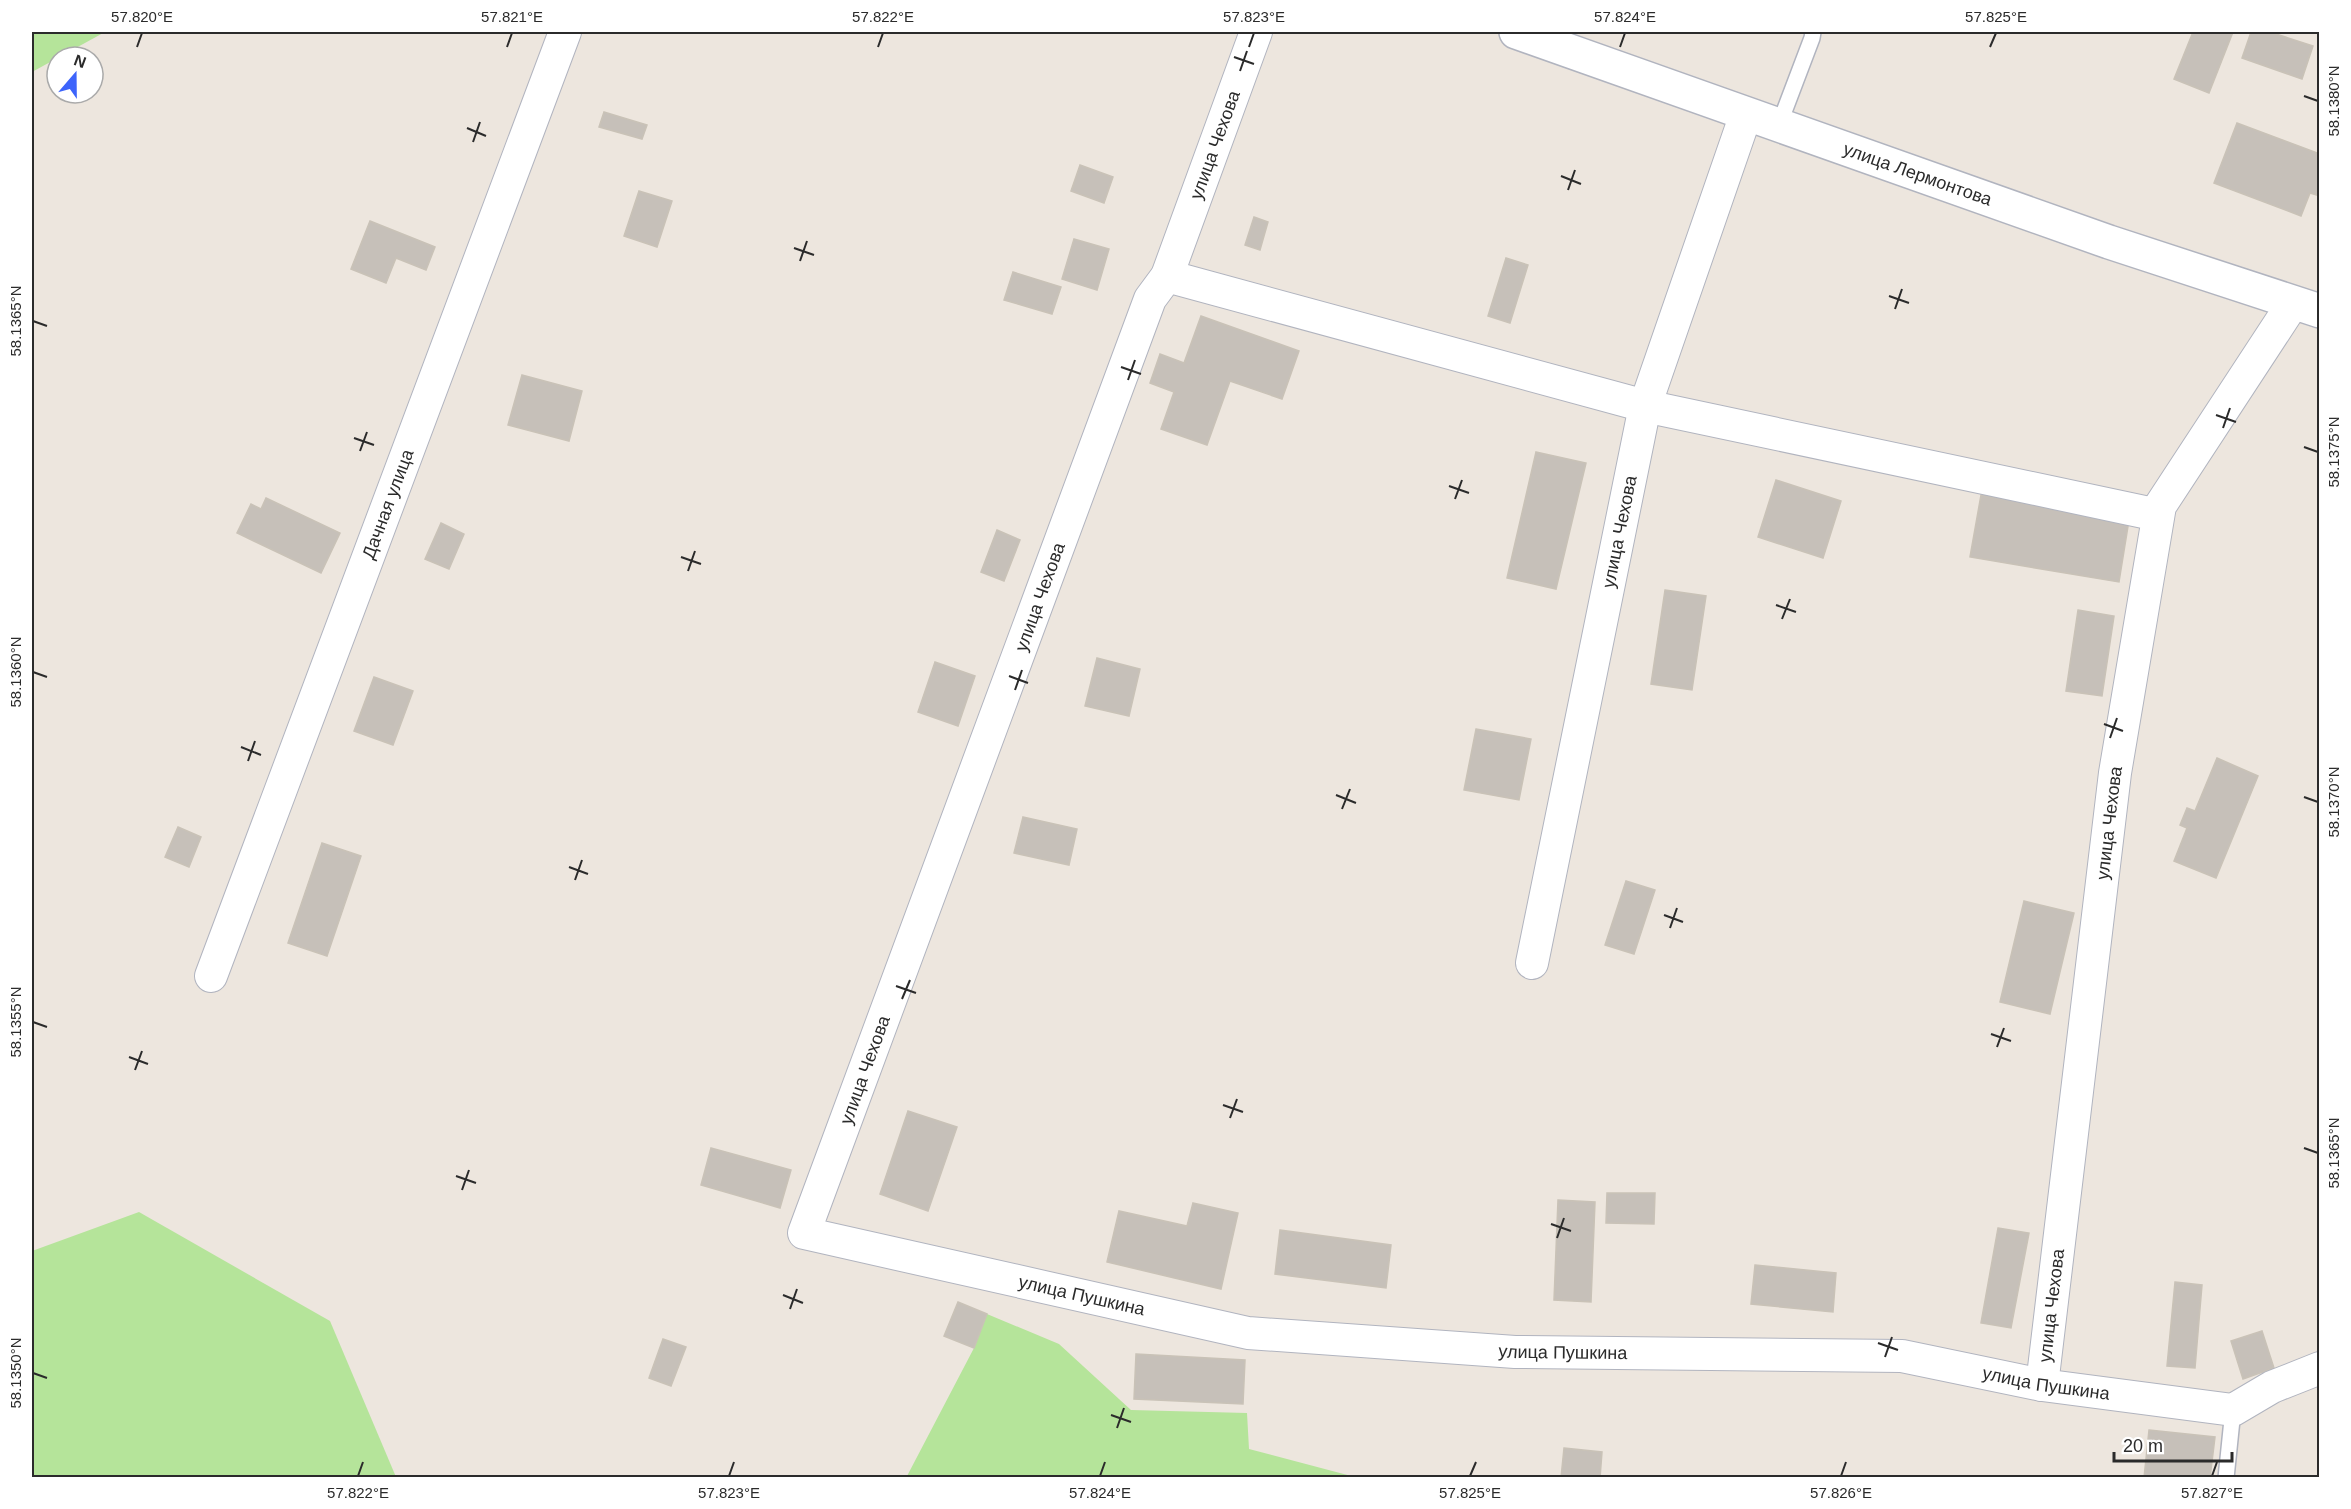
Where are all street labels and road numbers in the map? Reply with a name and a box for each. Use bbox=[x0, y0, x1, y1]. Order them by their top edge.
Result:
street label: улица Чехова bbox=[1186, 87, 1244, 202]
street label: улица Лермонтова bbox=[1841, 139, 1995, 210]
street label: Дачная улица bbox=[358, 446, 418, 562]
street label: улица Чехова bbox=[1598, 473, 1641, 590]
street label: улица Чехова bbox=[1011, 539, 1069, 654]
street label: улица Чехова bbox=[2092, 764, 2126, 881]
street label: улица Чехова bbox=[836, 1012, 894, 1127]
street label: улица Чехова bbox=[2035, 1247, 2068, 1364]
street label: улица Пушкина bbox=[1017, 1272, 1148, 1320]
street label: улица Пушкина bbox=[1498, 1341, 1628, 1363]
street label: улица Пушкина bbox=[1981, 1363, 2112, 1404]

